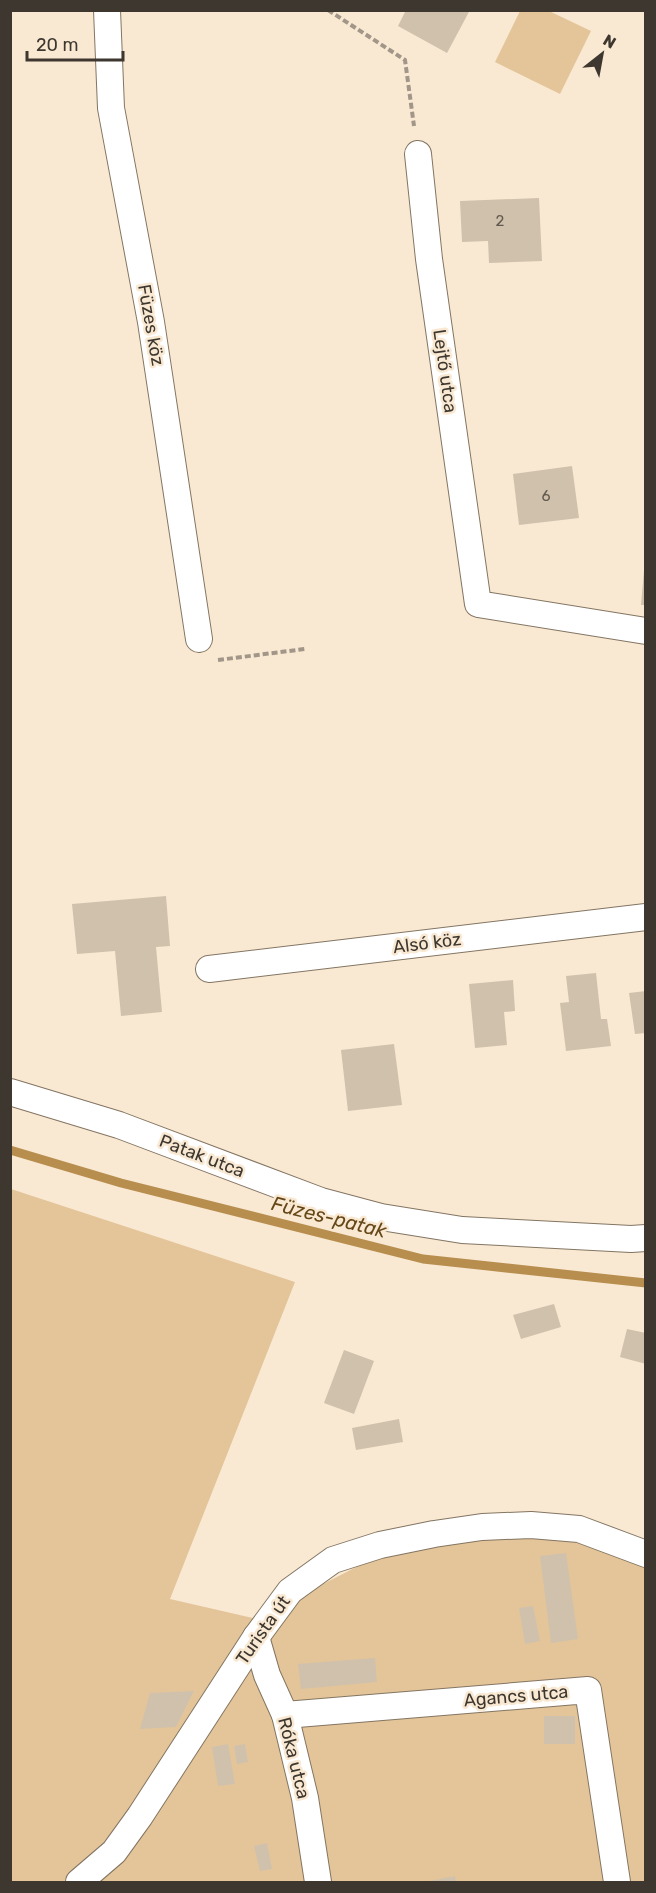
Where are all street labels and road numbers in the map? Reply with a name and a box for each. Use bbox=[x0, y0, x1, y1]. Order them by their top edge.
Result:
street label: Füzes köz bbox=[133, 283, 169, 367]
street label: Lejtő utca bbox=[428, 328, 462, 414]
street label: Alsó köz bbox=[392, 928, 462, 958]
street label: Patak utca bbox=[156, 1130, 248, 1182]
street label: Turista út bbox=[231, 1591, 295, 1669]
street label: Agancs utca bbox=[463, 1680, 569, 1712]
street label: Róka utca bbox=[273, 1715, 315, 1801]

